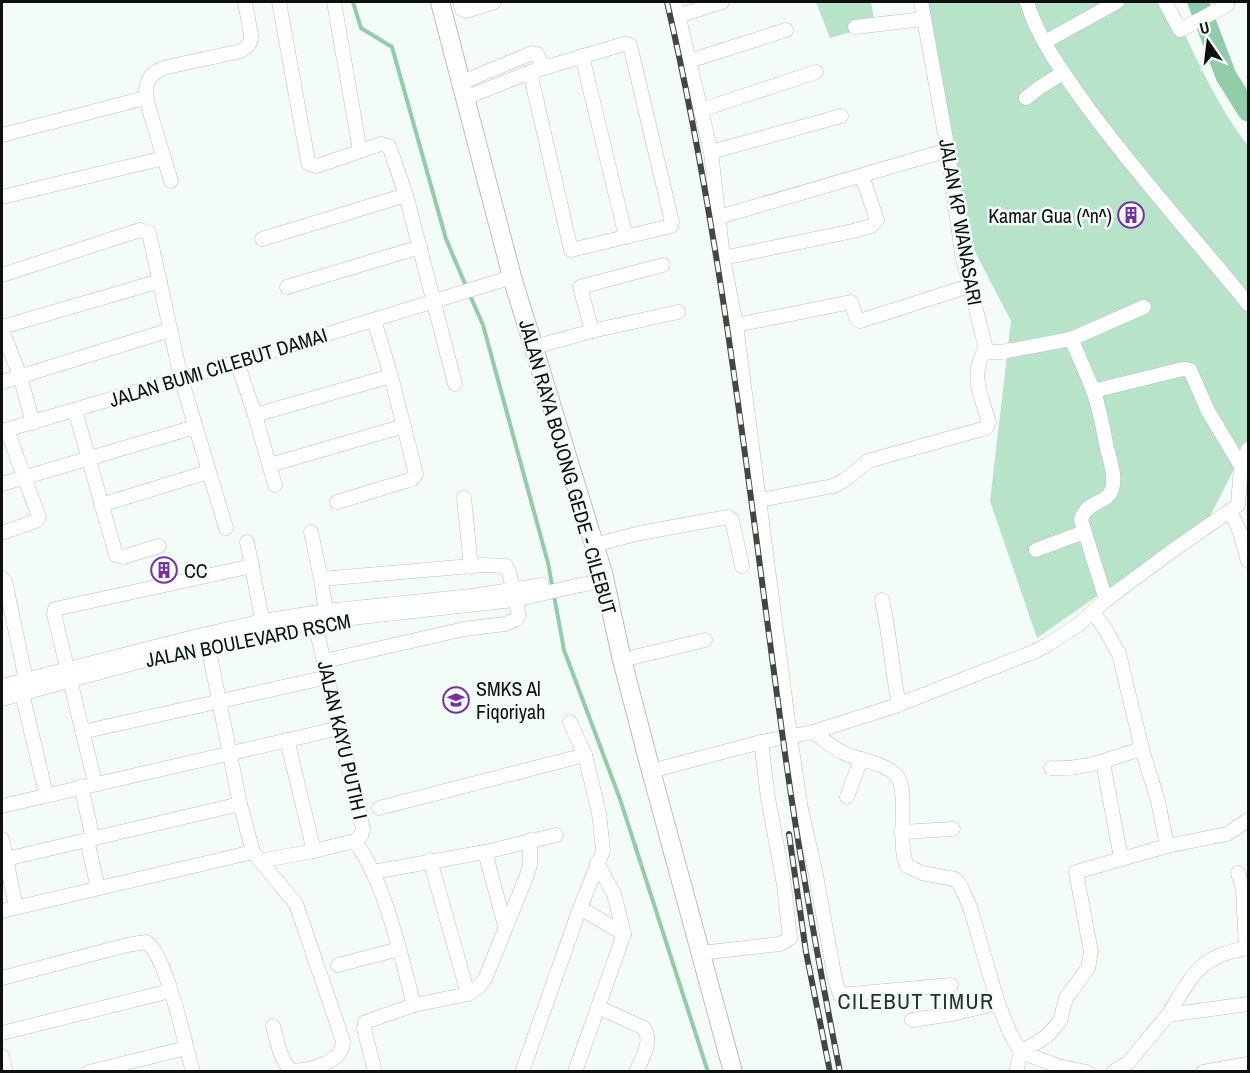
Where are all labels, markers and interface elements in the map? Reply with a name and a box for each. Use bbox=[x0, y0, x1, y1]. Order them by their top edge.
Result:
north arrow bbox=[1178, 12, 1238, 72]
text: U bbox=[1197, 16, 1212, 39]
street label: JALAN KP WANASARI bbox=[933, 137, 989, 307]
building icon: Kamar Gua (^n^) bbox=[1116, 200, 1146, 230]
place label: Kamar Gua (^n^) bbox=[988, 202, 1112, 229]
street label: JALAN RAYA BOJONG GEDE - CILEBUT bbox=[513, 316, 623, 618]
street label: JALAN BUMI CILEBUT DAMAI bbox=[106, 321, 330, 413]
building icon: CC bbox=[149, 555, 179, 585]
place label: CC bbox=[184, 557, 208, 584]
street label: JALAN BOULEVARD RSCM bbox=[143, 607, 353, 673]
street label: JALAN KAYU PUTIH I bbox=[312, 658, 374, 822]
place label: SMKS Al Fiqoriyah bbox=[476, 675, 545, 725]
school or university icon: SMKS Al Fiqoriyah bbox=[441, 685, 471, 715]
district label: CILEBUT TIMUR bbox=[837, 986, 995, 1016]

